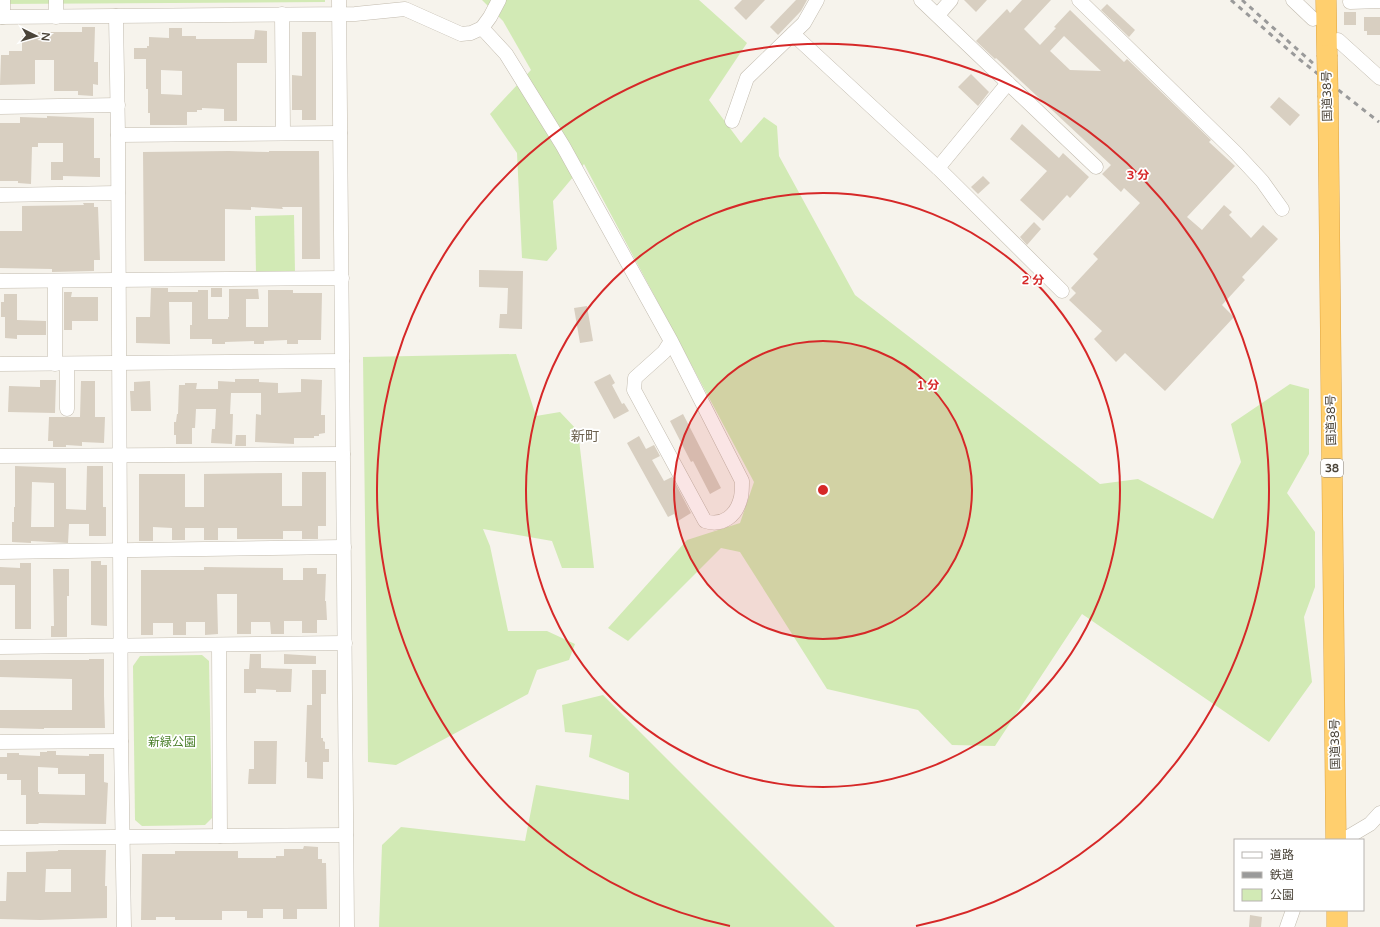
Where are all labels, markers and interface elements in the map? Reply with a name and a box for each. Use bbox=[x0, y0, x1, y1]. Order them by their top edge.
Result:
north arrow bbox=[16, 16, 56, 56]
text: N bbox=[39, 32, 52, 42]
street label: 国道38号 bbox=[1320, 70, 1334, 122]
text: 3 分 bbox=[1127, 168, 1149, 182]
text: 2 分 bbox=[1022, 273, 1044, 287]
text: 1 分 bbox=[917, 378, 939, 392]
street label: 国道38号 bbox=[1324, 394, 1338, 446]
district label: 新町 bbox=[571, 428, 599, 445]
road number: 38 bbox=[1321, 459, 1343, 477]
centre of rings bbox=[816, 483, 830, 497]
street label: 国道38号 bbox=[1328, 718, 1342, 770]
park label: 新緑公園 bbox=[148, 735, 196, 749]
legend bbox=[1234, 839, 1364, 911]
text: 道路 bbox=[1270, 848, 1294, 862]
text: 鉄道 bbox=[1270, 868, 1294, 882]
text: 公園 bbox=[1270, 888, 1294, 902]

